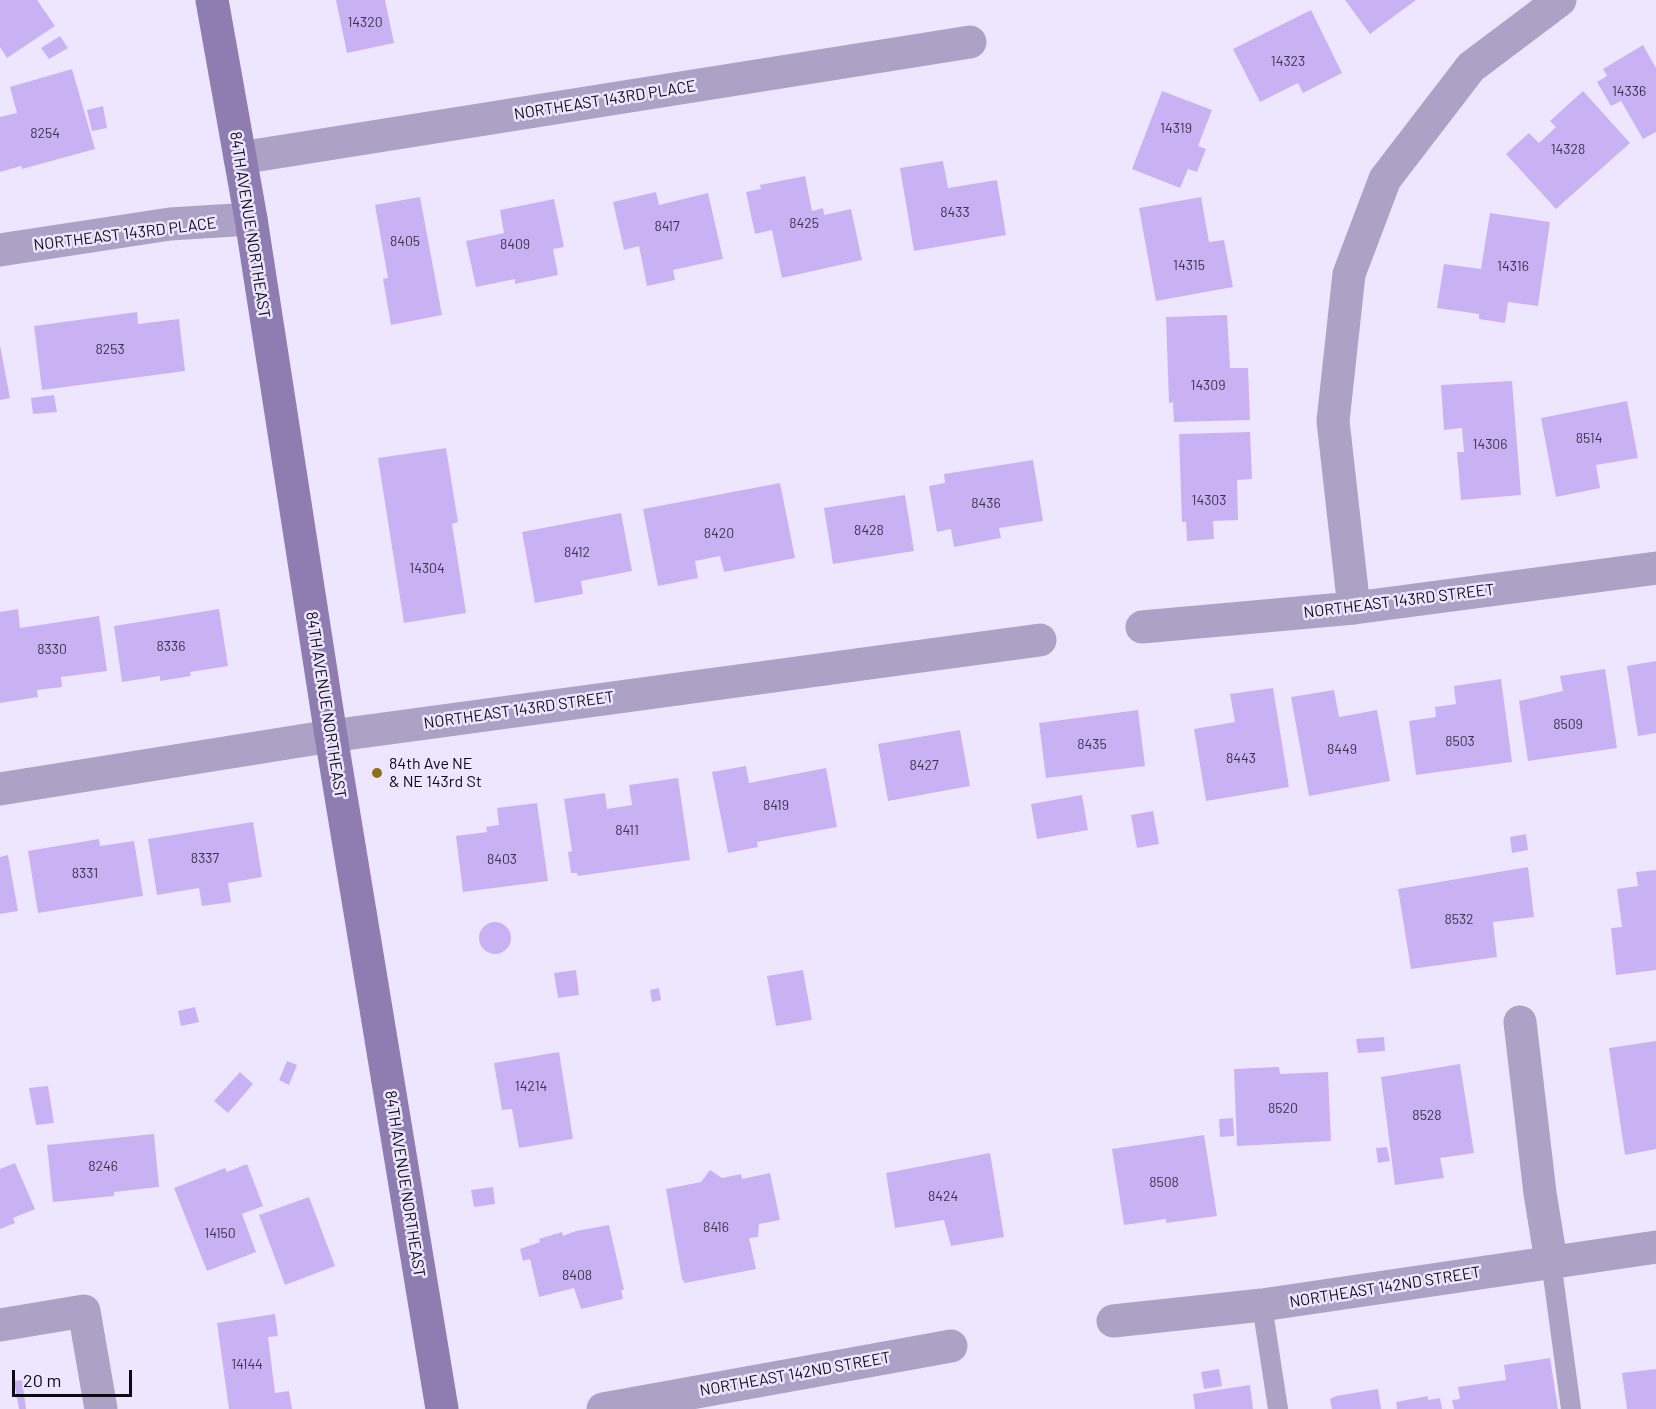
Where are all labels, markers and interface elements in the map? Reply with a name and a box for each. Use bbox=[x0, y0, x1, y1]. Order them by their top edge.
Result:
house number: 14320 bbox=[347, 14, 383, 30]
house number: 14323 bbox=[1271, 53, 1305, 69]
street label: NORTHEAST 143RD PLACE bbox=[513, 76, 697, 124]
house number: 14336 bbox=[1612, 83, 1646, 99]
house number: 14319 bbox=[1160, 120, 1192, 136]
house number: 8254 bbox=[30, 125, 60, 141]
street label: 84TH AVENUE NORTHEAST bbox=[226, 130, 274, 320]
house number: 14328 bbox=[1551, 141, 1585, 157]
house number: 8433 bbox=[940, 204, 970, 220]
street label: NORTHEAST 143RD PLACE bbox=[33, 213, 217, 255]
house number: 8425 bbox=[789, 215, 819, 231]
house number: 8417 bbox=[654, 218, 680, 234]
house number: 8405 bbox=[390, 233, 420, 249]
house number: 8409 bbox=[500, 236, 530, 252]
house number: 14315 bbox=[1173, 257, 1205, 273]
house number: 14316 bbox=[1497, 258, 1529, 274]
house number: 8253 bbox=[95, 341, 125, 357]
house number: 14309 bbox=[1190, 377, 1226, 393]
house number: 8514 bbox=[1576, 430, 1602, 446]
house number: 14306 bbox=[1473, 436, 1507, 452]
house number: 14303 bbox=[1192, 492, 1226, 508]
house number: 8436 bbox=[971, 495, 1001, 511]
house number: 8428 bbox=[854, 522, 884, 538]
house number: 8420 bbox=[704, 525, 734, 541]
house number: 8412 bbox=[564, 544, 590, 560]
house number: 14304 bbox=[409, 560, 445, 576]
street label: NORTHEAST 143RD STREET bbox=[1302, 580, 1496, 622]
street label: 84TH AVENUE NORTHEAST bbox=[302, 610, 350, 800]
house number: 8336 bbox=[157, 638, 185, 654]
house number: 8330 bbox=[37, 641, 67, 657]
street label: NORTHEAST 143RD STREET bbox=[423, 687, 615, 733]
house number: 8509 bbox=[1553, 716, 1583, 732]
house number: 8503 bbox=[1445, 733, 1475, 749]
house number: 8435 bbox=[1077, 736, 1107, 752]
house number: 8449 bbox=[1327, 741, 1357, 757]
house number: 8443 bbox=[1226, 750, 1256, 766]
place label: 84th Ave NE & NE 143rd St bbox=[389, 754, 482, 792]
house number: 8427 bbox=[909, 757, 939, 773]
marker: 84th Ave NE & NE 143rd St bbox=[370, 766, 384, 780]
house number: 8419 bbox=[763, 797, 789, 813]
house number: 8411 bbox=[615, 822, 639, 838]
house number: 8337 bbox=[191, 850, 219, 866]
house number: 8403 bbox=[487, 851, 517, 867]
house number: 8331 bbox=[72, 865, 98, 881]
house number: 8532 bbox=[1444, 911, 1474, 927]
house number: 14214 bbox=[515, 1078, 547, 1094]
street label: 84TH AVENUE NORTHEAST bbox=[381, 1089, 429, 1279]
house number: 8520 bbox=[1268, 1100, 1298, 1116]
house number: 8528 bbox=[1412, 1107, 1442, 1123]
house number: 8246 bbox=[88, 1158, 118, 1174]
house number: 8508 bbox=[1149, 1174, 1179, 1190]
house number: 8424 bbox=[928, 1188, 958, 1204]
house number: 8416 bbox=[703, 1219, 729, 1235]
house number: 14150 bbox=[204, 1225, 236, 1241]
street label: NORTHEAST 142ND STREET bbox=[1288, 1262, 1482, 1312]
house number: 8408 bbox=[562, 1267, 592, 1283]
street label: NORTHEAST 142ND STREET bbox=[698, 1348, 892, 1400]
house number: 14144 bbox=[231, 1356, 263, 1372]
scale bar bbox=[15, 1358, 135, 1396]
text: 20 m bbox=[23, 1369, 61, 1391]

